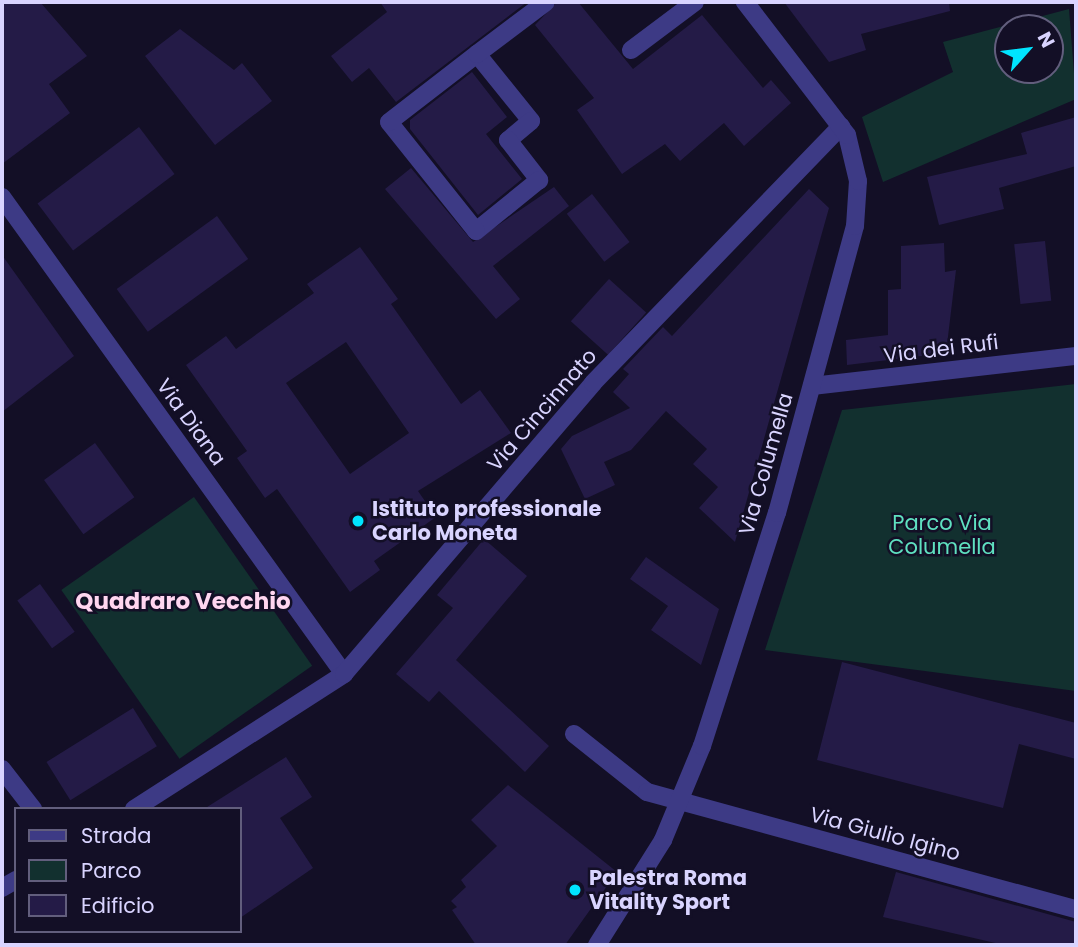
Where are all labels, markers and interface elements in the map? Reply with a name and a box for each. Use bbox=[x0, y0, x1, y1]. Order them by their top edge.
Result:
north arrow bbox=[994, 14, 1064, 84]
text: N bbox=[1031, 27, 1061, 52]
street label: Via dei Rufi bbox=[882, 329, 1000, 369]
street label: Via Cincinnato bbox=[482, 344, 602, 476]
street label: Via Diana bbox=[151, 374, 231, 470]
street label: Via Columella bbox=[734, 390, 798, 538]
place label: Istituto professionale Carlo Moneta bbox=[372, 496, 601, 546]
park label: Parco Via Columella bbox=[888, 510, 996, 560]
marker: Istituto professionale Carlo Moneta bbox=[350, 513, 366, 529]
district label: Quadraro Vecchio bbox=[75, 587, 291, 615]
street label: Via Giulio Igino bbox=[807, 802, 963, 866]
legend bbox=[14, 807, 242, 933]
text: Strada bbox=[81, 821, 151, 850]
text: Parco bbox=[81, 856, 141, 885]
place label: Palestra Roma Vitality Sport bbox=[589, 865, 747, 915]
marker: Palestra Roma Vitality Sport bbox=[567, 882, 583, 898]
text: Edificio bbox=[81, 891, 155, 920]

